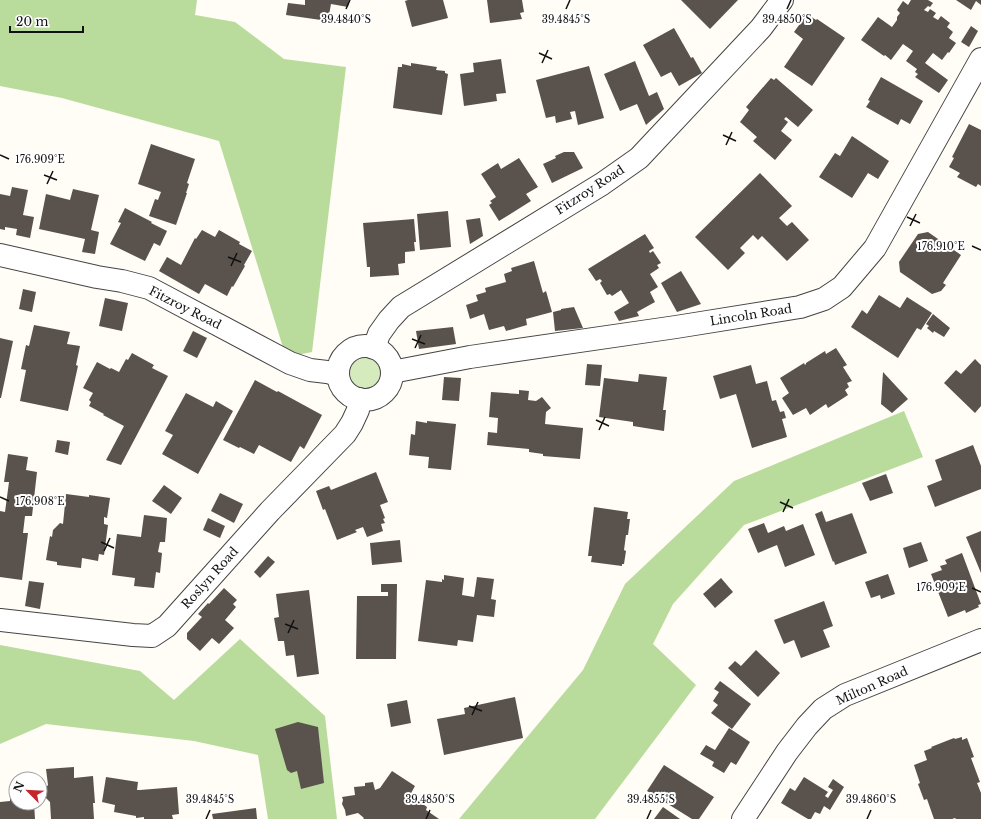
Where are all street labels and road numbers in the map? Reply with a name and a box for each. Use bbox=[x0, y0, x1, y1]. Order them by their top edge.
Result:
street label: Fitzroy Road bbox=[552, 162, 627, 217]
street label: Fitzroy Road bbox=[147, 283, 224, 332]
street label: Lincoln Road bbox=[709, 301, 793, 328]
street label: Roslyn Road bbox=[178, 544, 241, 612]
street label: Milton Road bbox=[834, 663, 910, 708]

